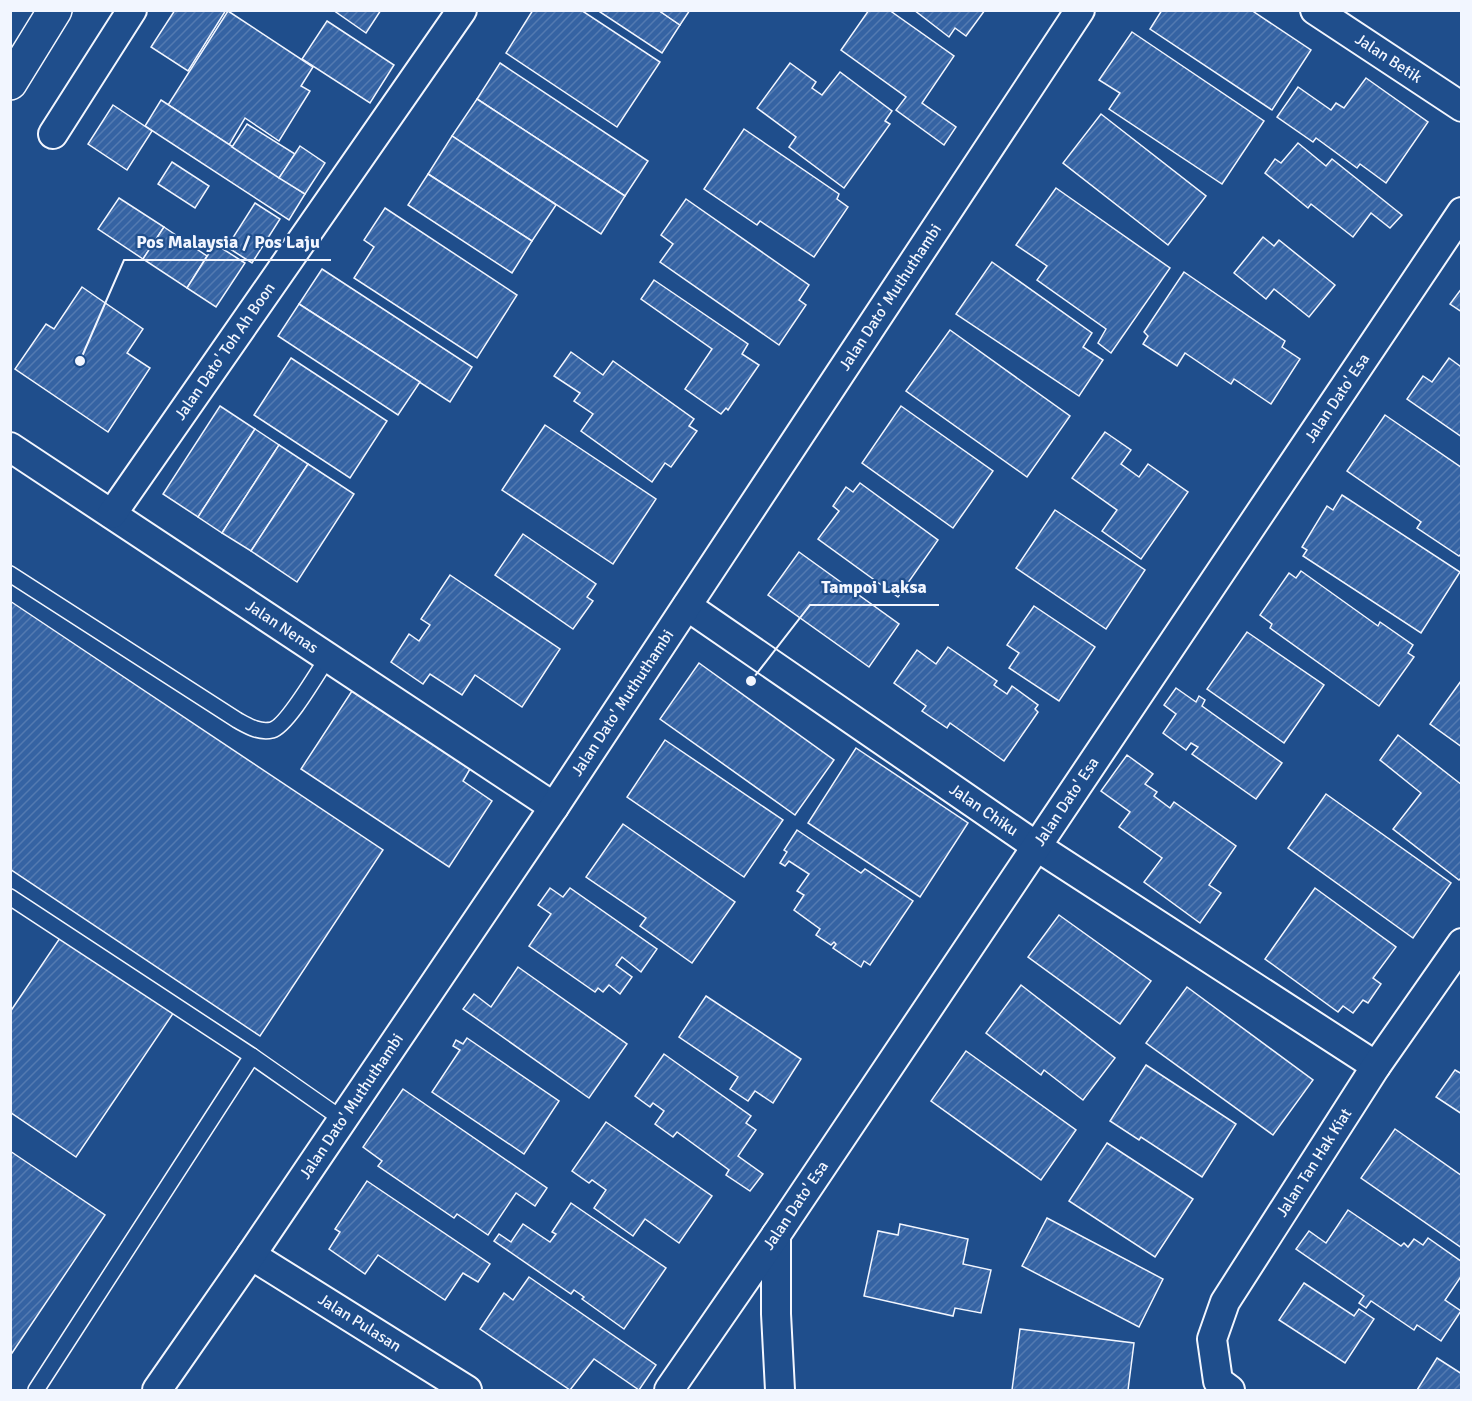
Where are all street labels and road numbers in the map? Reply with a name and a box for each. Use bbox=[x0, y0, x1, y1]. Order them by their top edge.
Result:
street label: Jalan Betik bbox=[1351, 29, 1426, 88]
street label: Jalan Dato' Muthuthambi bbox=[835, 220, 946, 374]
street label: Jalan Dato' Toh Ah Boon bbox=[170, 279, 280, 424]
street label: Jalan Dato' Esa bbox=[1300, 350, 1374, 446]
street label: Jalan Nenas bbox=[242, 596, 322, 658]
street label: Jalan Dato' Muthuthambi bbox=[567, 626, 678, 780]
street label: Jalan Dato' Esa bbox=[1030, 753, 1104, 850]
street label: Jalan Chiku bbox=[945, 779, 1022, 841]
street label: Jalan Dato' Muthuthambi bbox=[295, 1030, 408, 1183]
street label: Jalan Tan Hak Kiat bbox=[1272, 1104, 1356, 1221]
street label: Jalan Dato' Esa bbox=[759, 1157, 833, 1254]
street label: Jalan Pulasan bbox=[314, 1289, 405, 1356]

